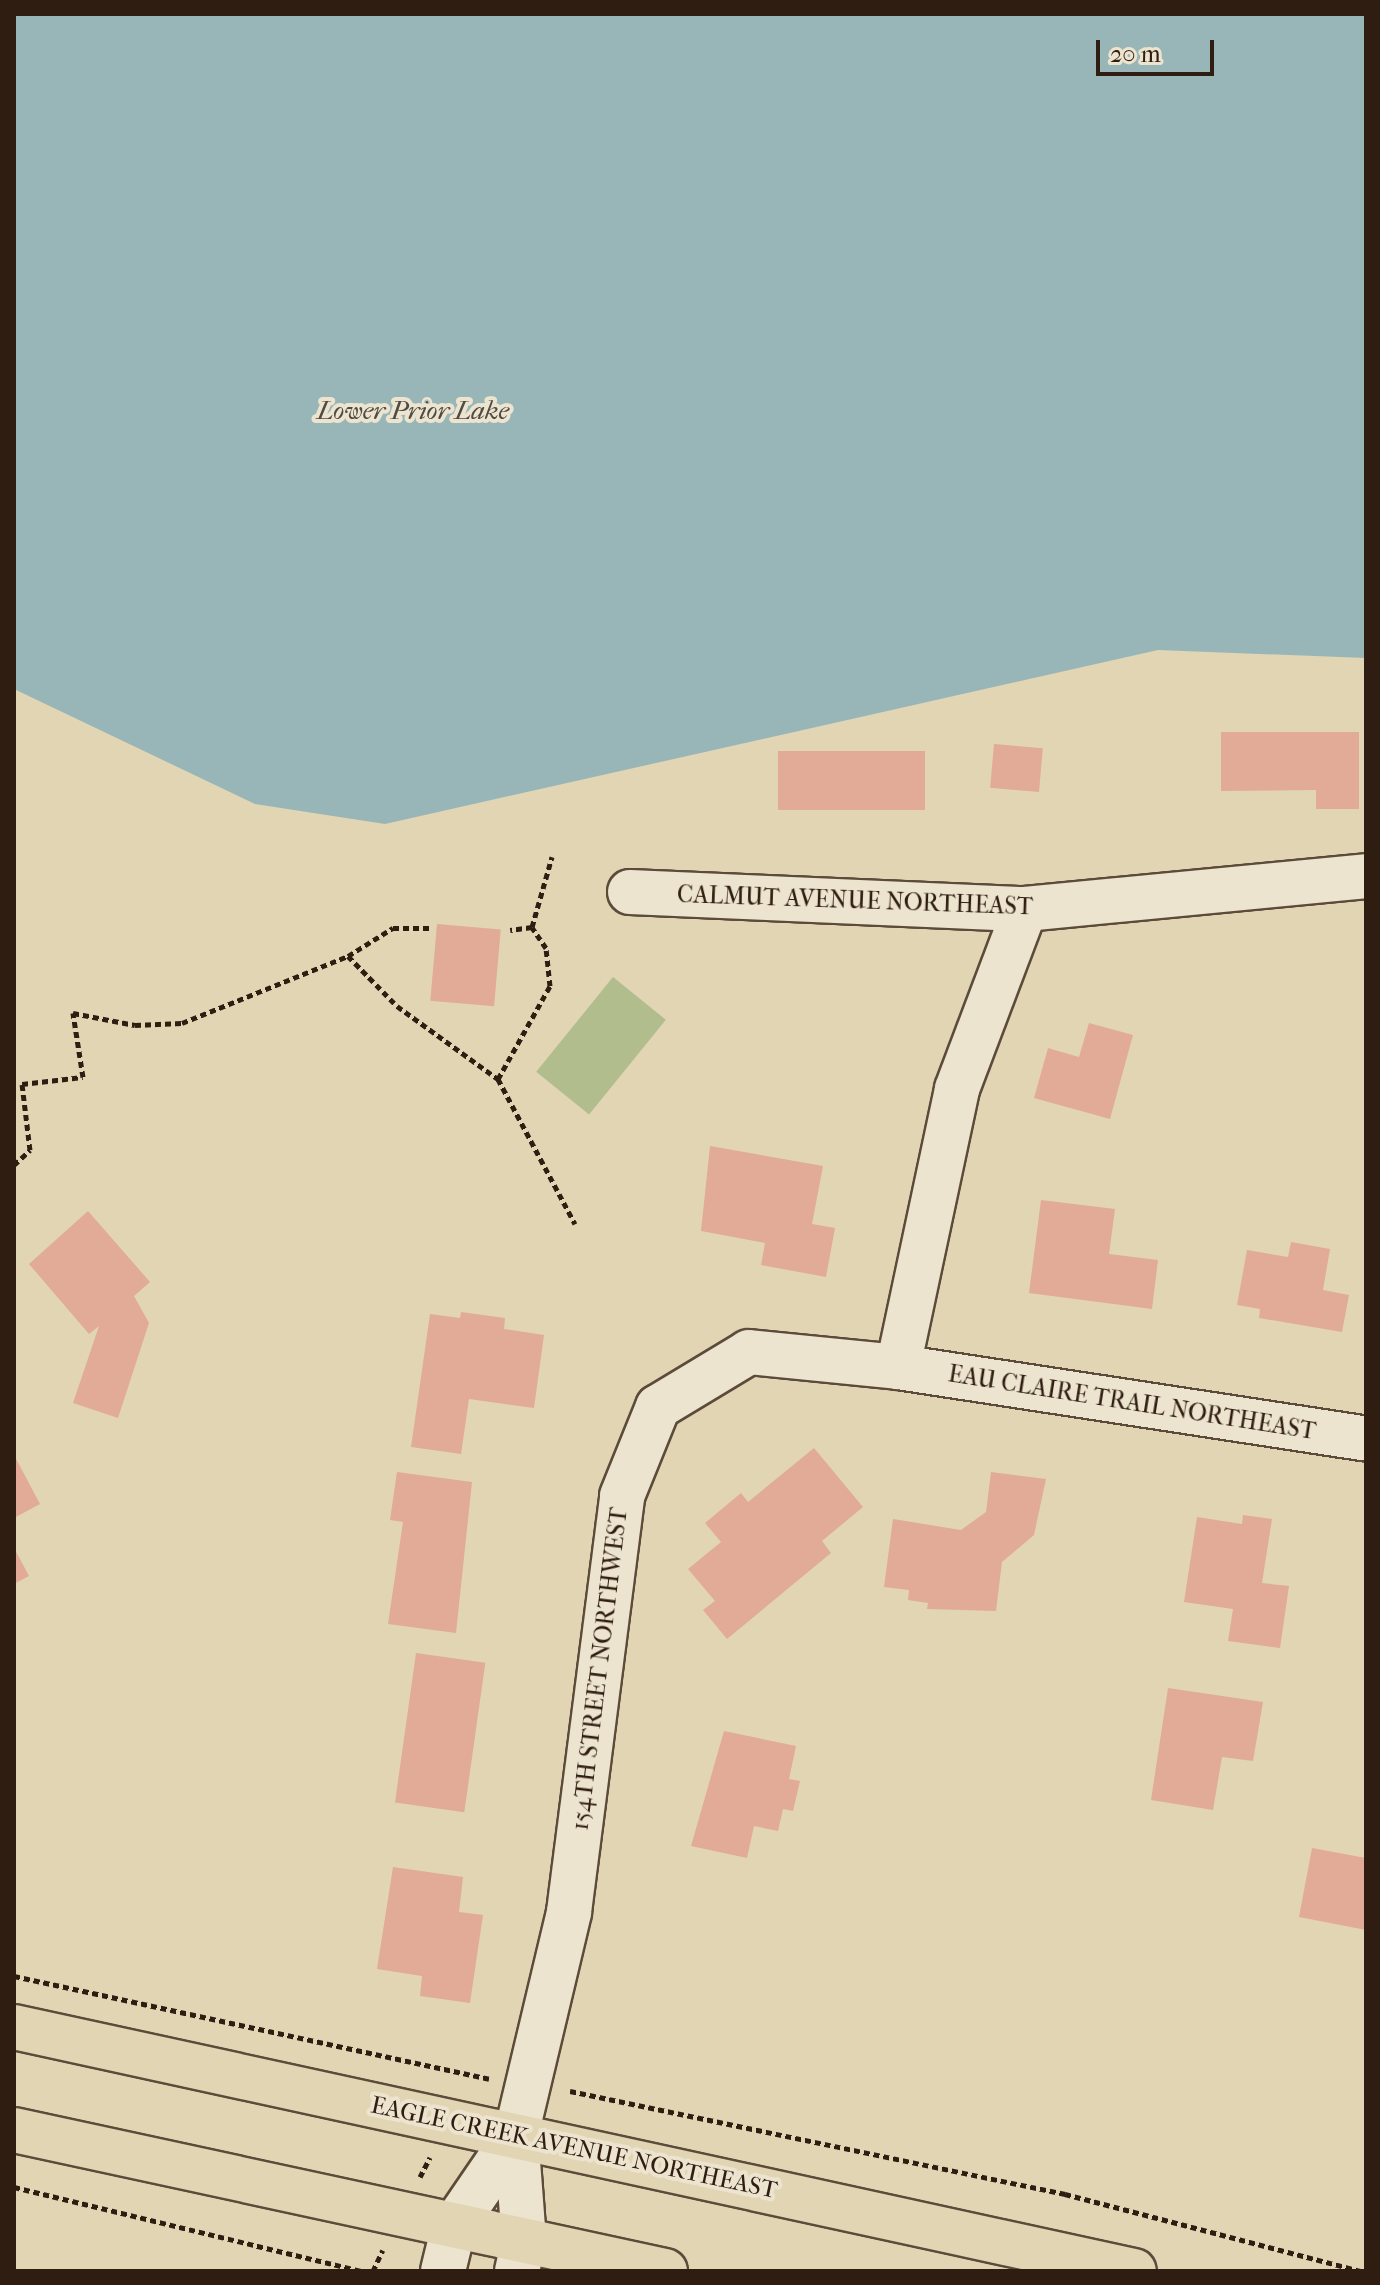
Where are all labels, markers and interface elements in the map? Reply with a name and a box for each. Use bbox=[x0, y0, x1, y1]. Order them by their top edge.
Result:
scale bar bbox=[1100, 24, 1218, 74]
text: 20 m bbox=[1110, 40, 1161, 68]
water label: Lower Prior Lake bbox=[317, 395, 509, 427]
street label: CALMUT AVENUE NORTHEAST bbox=[677, 880, 1033, 922]
street label: EAU CLAIRE TRAIL NORTHEAST bbox=[946, 1360, 1318, 1446]
street label: 154TH STREET NORTHWEST bbox=[566, 1506, 634, 1832]
street label: EAGLE CREEK AVENUE NORTHEAST bbox=[368, 2091, 780, 2205]

